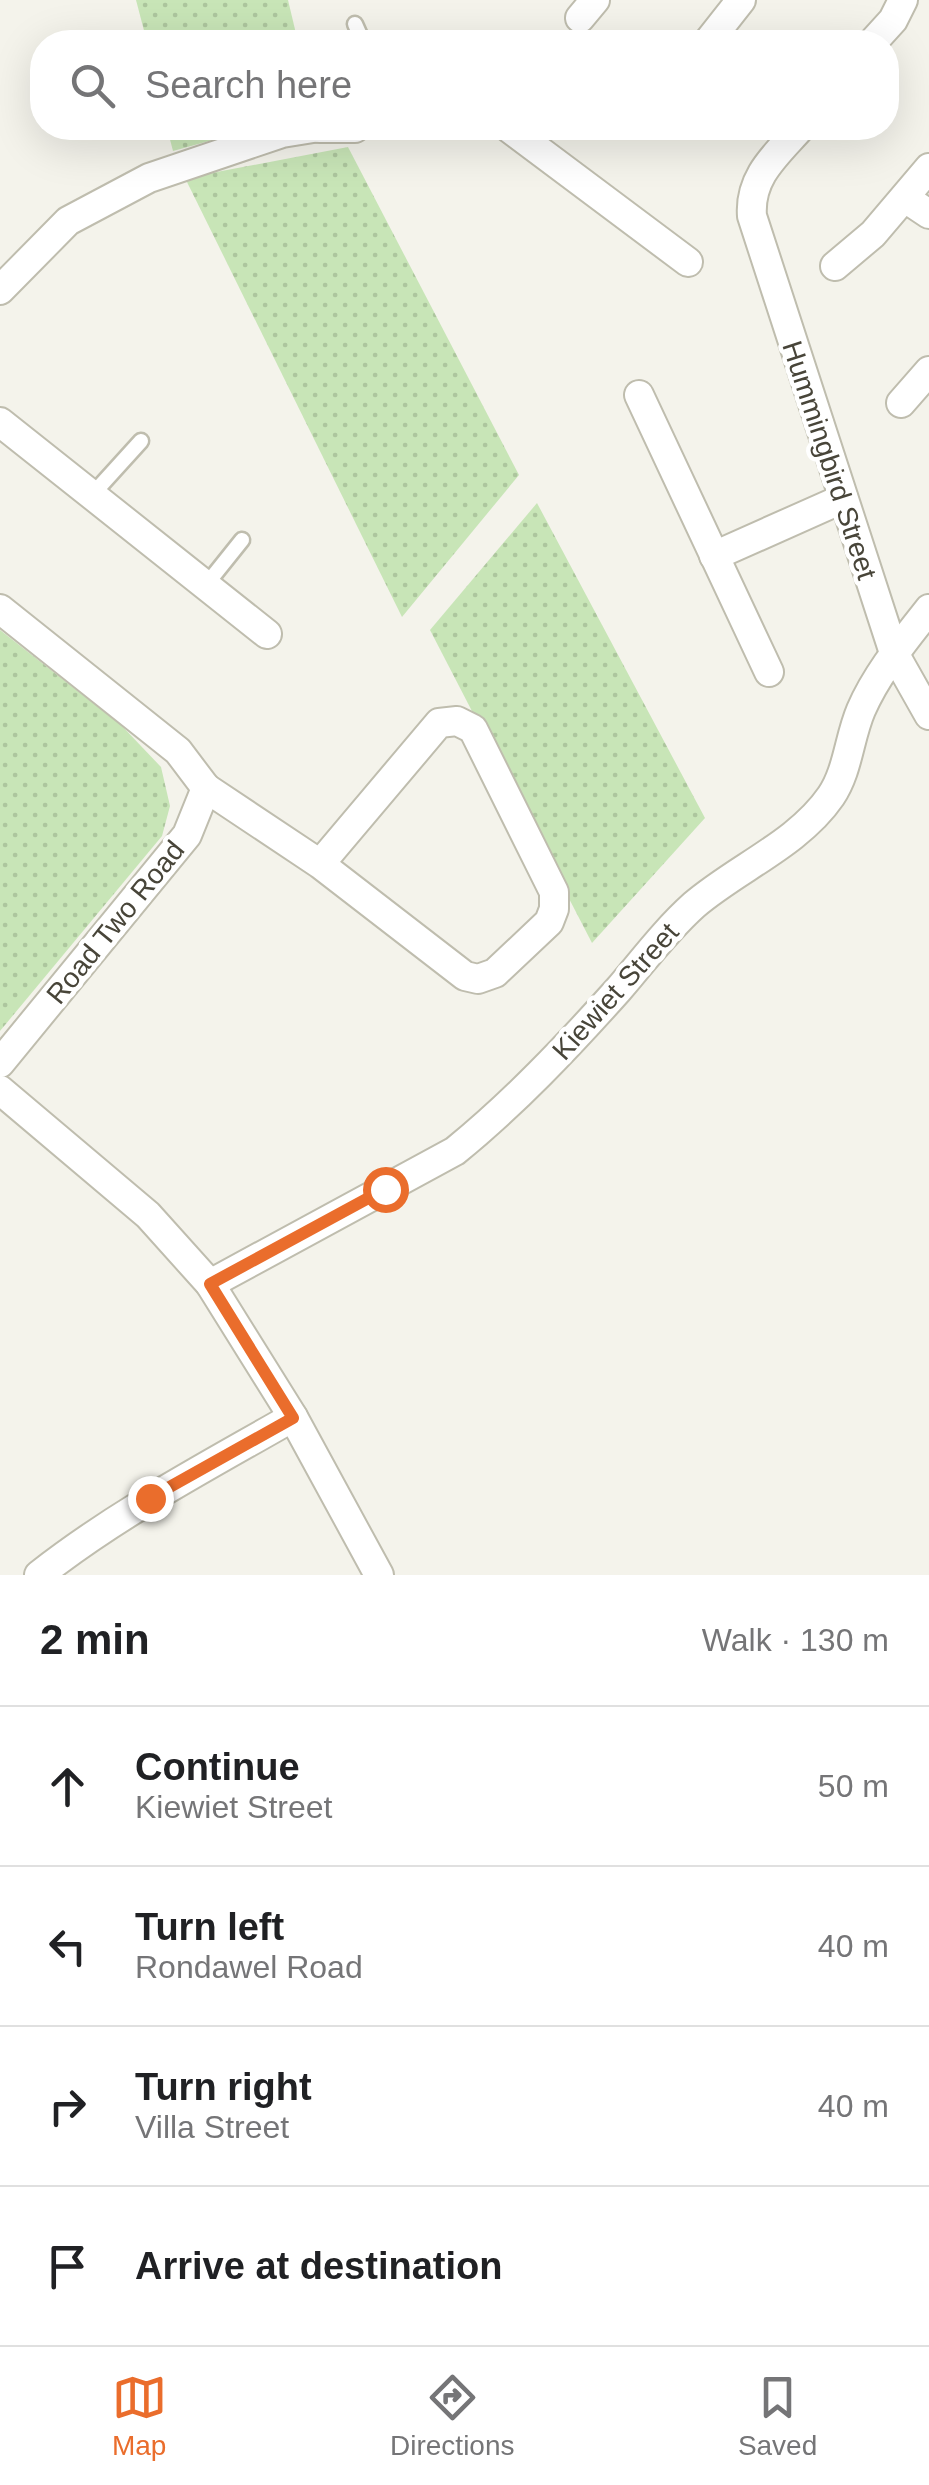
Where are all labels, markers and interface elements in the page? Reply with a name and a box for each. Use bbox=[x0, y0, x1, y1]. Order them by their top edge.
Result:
search box bbox=[30, 30, 899, 140]
icon: search bbox=[65, 58, 120, 113]
text: Search here bbox=[145, 64, 352, 106]
street label: Hummingbird Street bbox=[776, 337, 883, 584]
street label: Road Two Road bbox=[40, 835, 190, 1010]
street label: Kiewiet Street bbox=[546, 917, 685, 1066]
route start bbox=[363, 1167, 409, 1213]
route end bbox=[128, 1476, 174, 1522]
text: 2 min bbox=[40, 1616, 150, 1663]
text: Walk · 130 m bbox=[702, 1622, 889, 1658]
text: Continue bbox=[135, 1746, 300, 1788]
icon: ahead bbox=[40, 1759, 95, 1814]
text: 50 m bbox=[818, 1768, 889, 1804]
text: Kiewiet Street bbox=[135, 1789, 332, 1825]
text: Turn left bbox=[135, 1906, 284, 1948]
icon: left bbox=[40, 1919, 95, 1974]
text: 40 m bbox=[818, 1928, 889, 1964]
text: Rondawel Road bbox=[135, 1949, 363, 1985]
text: Turn right bbox=[135, 2066, 312, 2108]
icon: right bbox=[40, 2079, 95, 2134]
text: 40 m bbox=[818, 2088, 889, 2124]
text: Villa Street bbox=[135, 2109, 289, 2145]
icon: arrive bbox=[40, 2239, 95, 2294]
text: Arrive at destination bbox=[135, 2245, 502, 2287]
tab: Map bbox=[112, 2370, 167, 2462]
tab: Directions bbox=[390, 2370, 515, 2462]
tab: Saved bbox=[738, 2370, 817, 2462]

